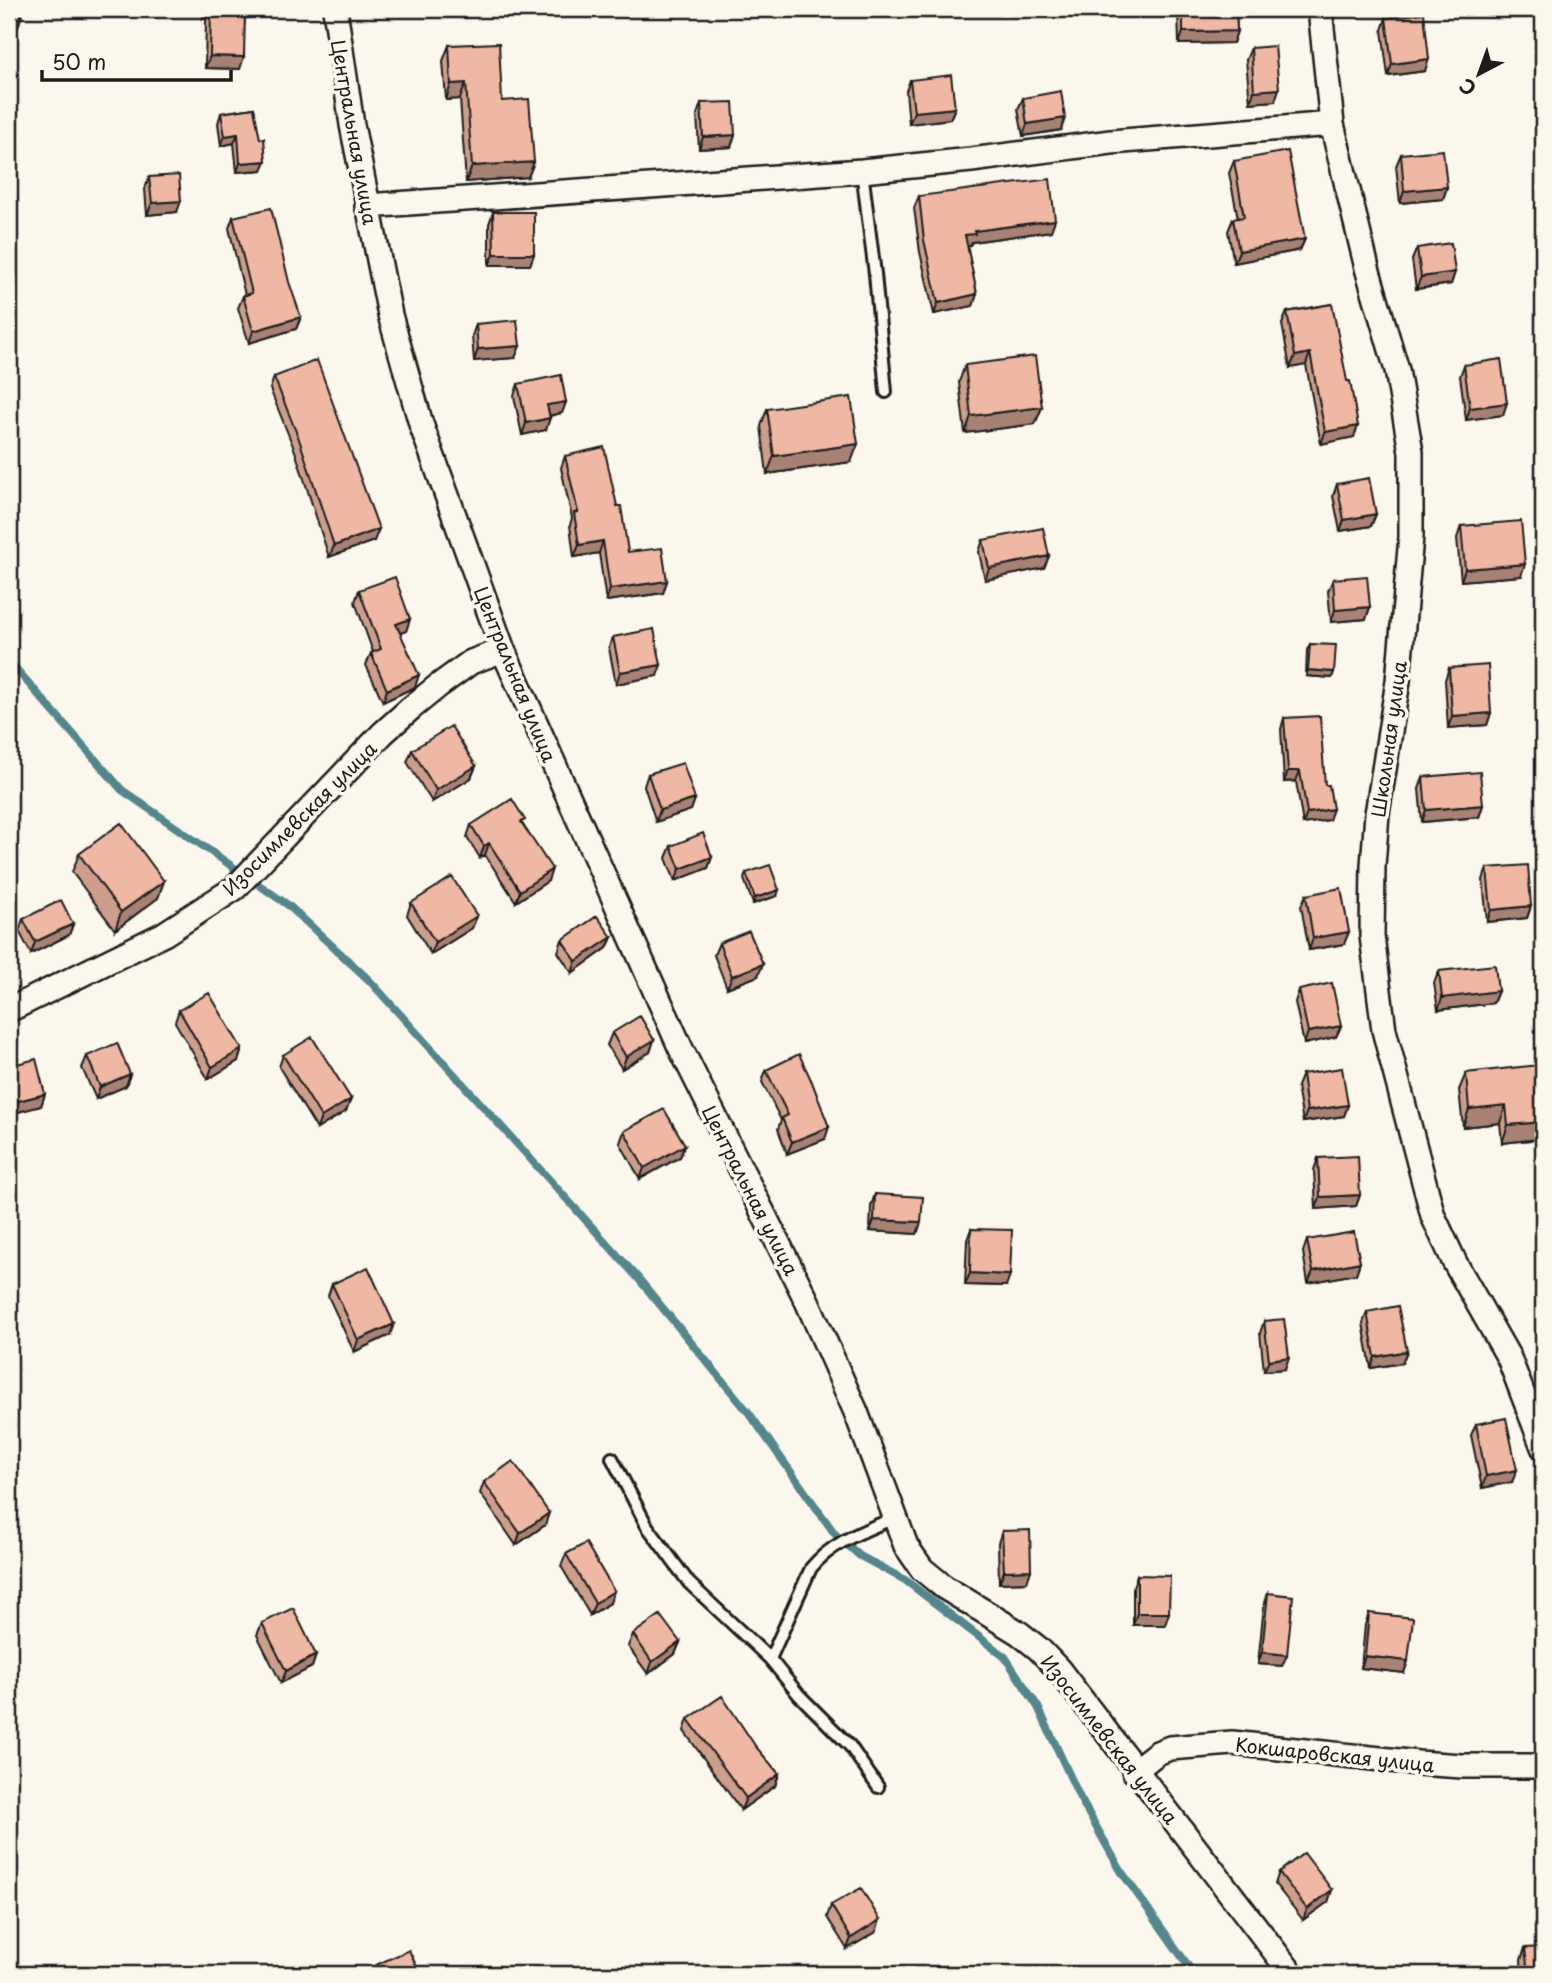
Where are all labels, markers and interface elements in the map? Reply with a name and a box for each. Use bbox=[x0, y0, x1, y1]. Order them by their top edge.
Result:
street label: Центральная улица bbox=[325, 37, 385, 227]
scale bar bbox=[42, 38, 231, 82]
north arrow bbox=[1444, 38, 1514, 108]
text: 50 m bbox=[52, 45, 106, 77]
text: С bbox=[1453, 72, 1482, 103]
street label: Центральная улица bbox=[468, 582, 564, 766]
street label: Школьная улица bbox=[1363, 659, 1413, 819]
street label: Изосимлевская улица bbox=[215, 734, 383, 902]
street label: Центральная улица bbox=[696, 1100, 806, 1280]
street label: Изосимлевская улица bbox=[1035, 1648, 1185, 1830]
street label: Кокшаровская улица bbox=[1234, 1730, 1436, 1778]

